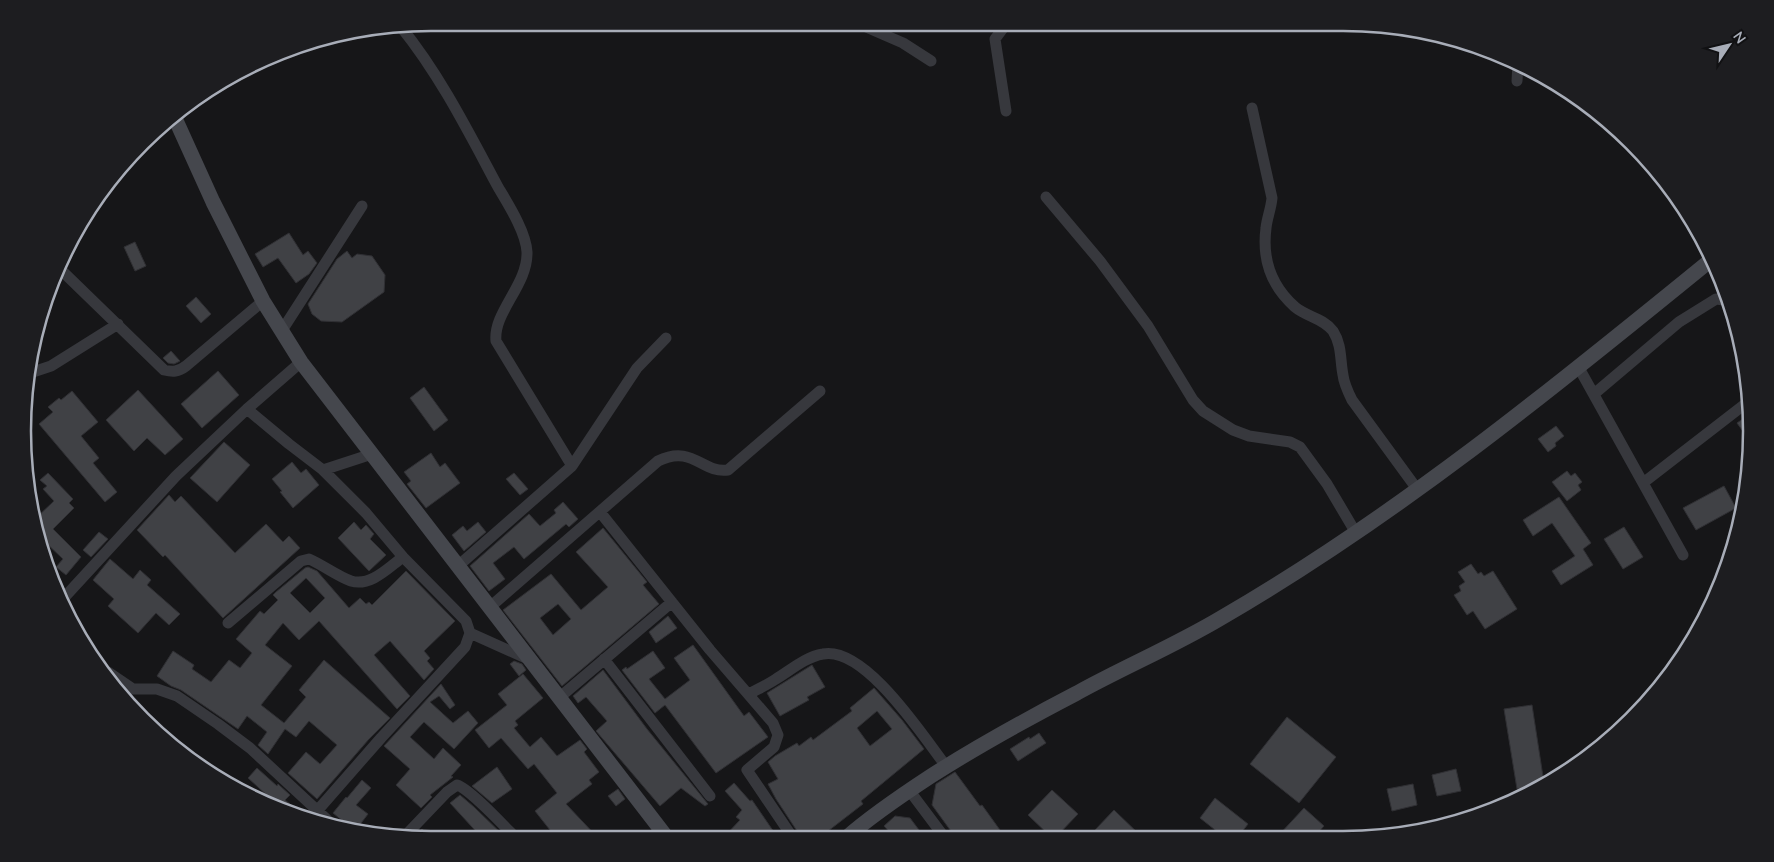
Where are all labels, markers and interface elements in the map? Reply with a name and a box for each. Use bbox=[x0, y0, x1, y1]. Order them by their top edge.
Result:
north arrow bbox=[1704, 20, 1754, 70]
text: N bbox=[1729, 28, 1750, 47]

